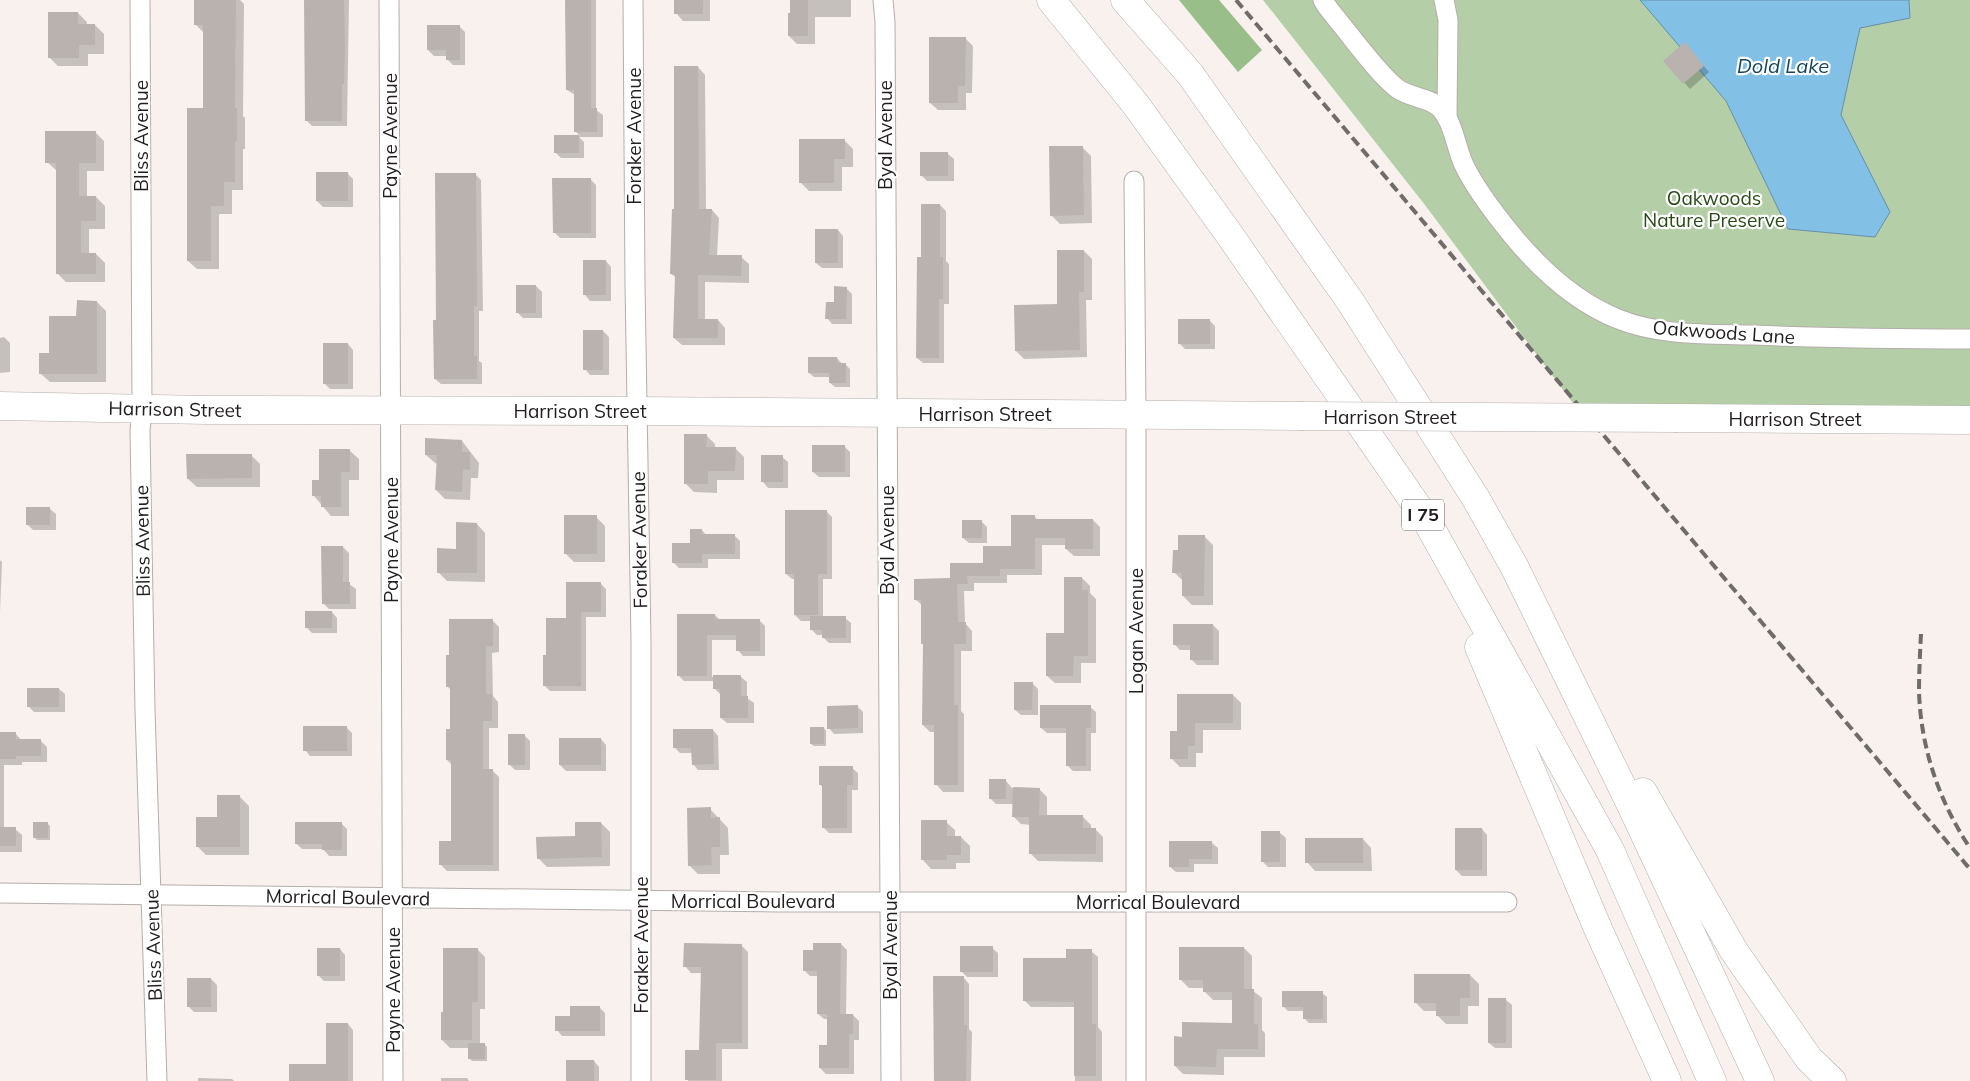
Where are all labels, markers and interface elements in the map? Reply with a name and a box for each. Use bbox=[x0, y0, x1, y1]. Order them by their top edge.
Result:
water label: Dold Lake bbox=[1737, 53, 1829, 78]
street label: Foraker Avenue bbox=[622, 67, 646, 205]
street label: Payne Avenue bbox=[378, 73, 402, 199]
street label: Bliss Avenue bbox=[129, 80, 153, 192]
street label: Byal Avenue bbox=[873, 80, 897, 190]
park label: Oakwoods Nature Preserve bbox=[1643, 186, 1785, 232]
street label: Oakwoods Lane bbox=[1652, 315, 1796, 349]
street label: Harrison Street bbox=[108, 396, 242, 422]
street label: Harrison Street bbox=[513, 399, 647, 423]
street label: Harrison Street bbox=[918, 402, 1052, 426]
street label: Harrison Street bbox=[1323, 405, 1457, 429]
street label: Harrison Street bbox=[1728, 407, 1862, 431]
street label: Foraker Avenue bbox=[626, 471, 652, 609]
street label: Payne Avenue bbox=[379, 477, 403, 603]
street label: Bliss Avenue bbox=[129, 485, 155, 597]
street label: Byal Avenue bbox=[875, 485, 899, 595]
road number: I 75 bbox=[1402, 500, 1444, 530]
street label: Logan Avenue bbox=[1124, 568, 1148, 694]
street label: Foraker Avenue bbox=[629, 876, 653, 1014]
street label: Morrical Boulevard bbox=[265, 884, 431, 910]
street label: Bliss Avenue bbox=[139, 889, 167, 1001]
street label: Morrical Boulevard bbox=[671, 889, 835, 913]
street label: Byal Avenue bbox=[878, 890, 902, 1000]
street label: Morrical Boulevard bbox=[1076, 890, 1240, 914]
street label: Payne Avenue bbox=[381, 927, 405, 1053]

